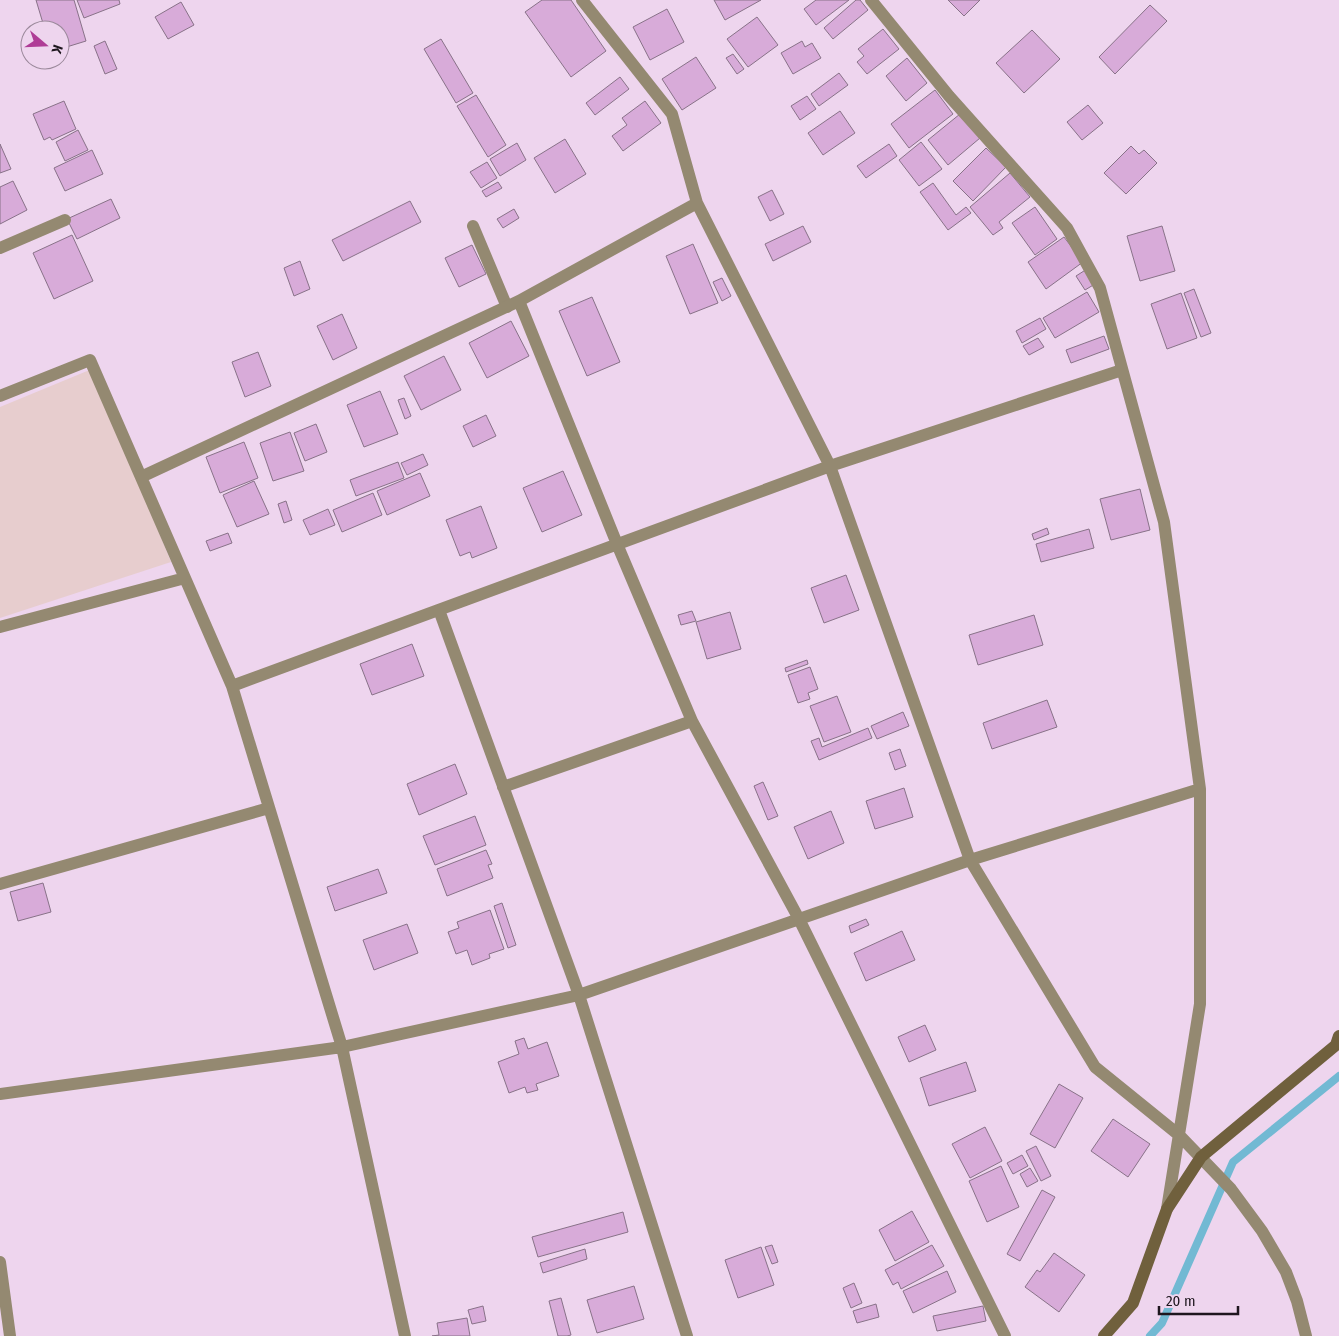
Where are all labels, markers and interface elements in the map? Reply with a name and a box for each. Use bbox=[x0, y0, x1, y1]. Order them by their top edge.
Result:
north arrow bbox=[20, 20, 70, 70]
text: K bbox=[47, 42, 66, 56]
scale bar bbox=[1159, 1284, 1238, 1316]
text: 20 m bbox=[1166, 1292, 1196, 1310]

